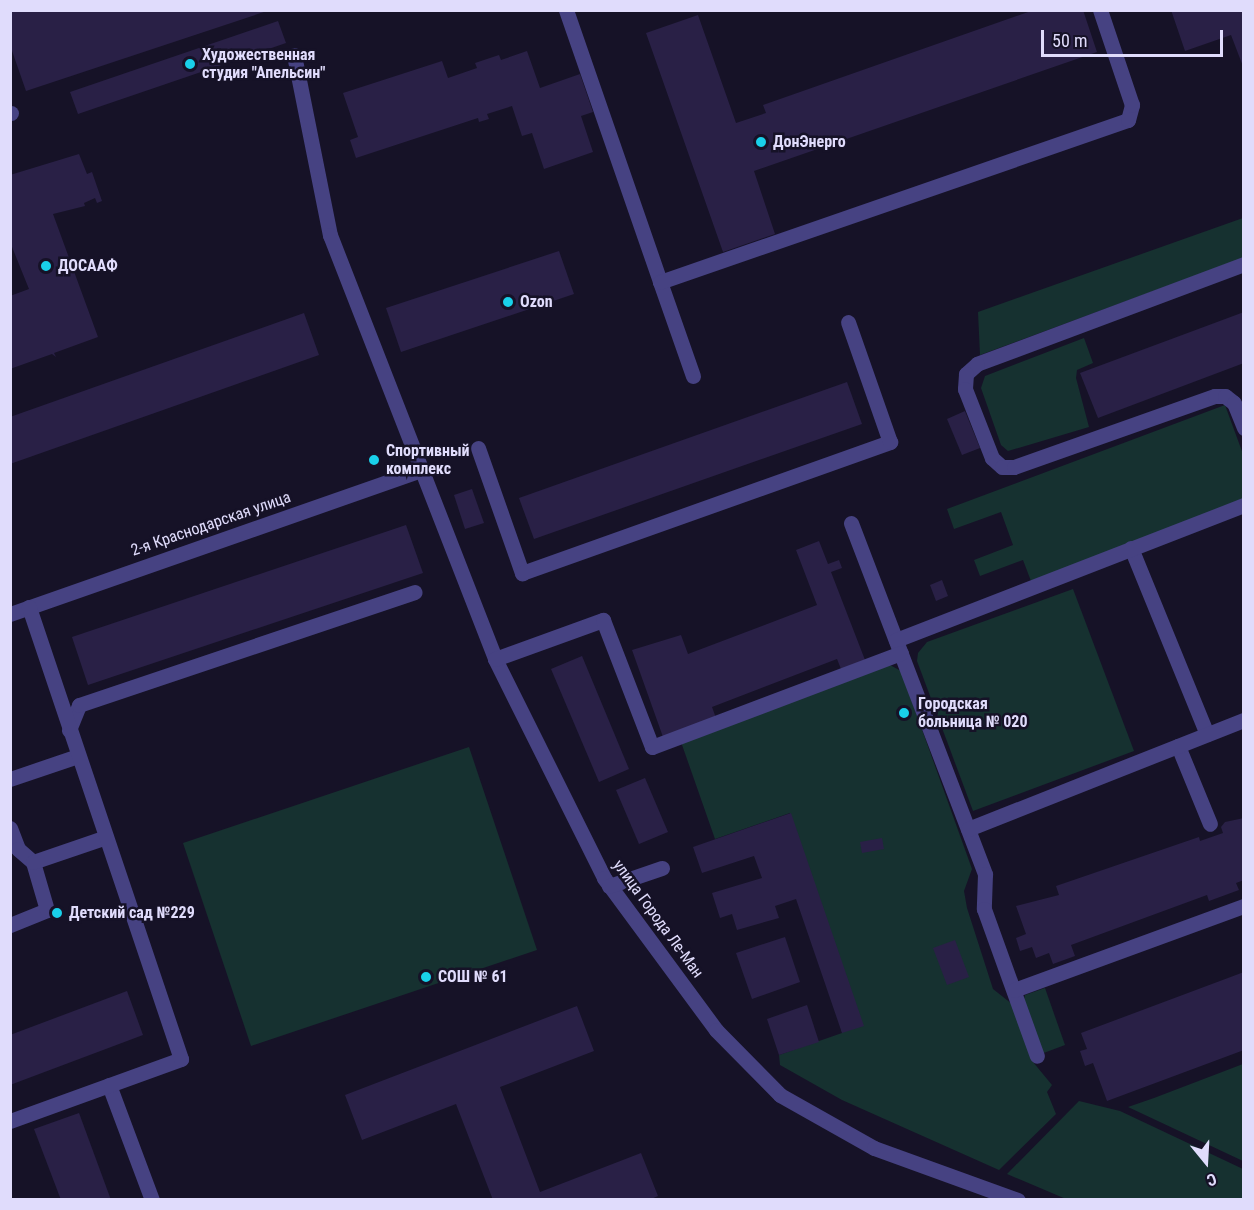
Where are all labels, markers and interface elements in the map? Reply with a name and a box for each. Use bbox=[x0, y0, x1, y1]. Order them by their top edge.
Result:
scale bar bbox=[1044, 18, 1226, 56]
text: 50 m bbox=[1052, 30, 1087, 51]
place label: Художественная студия "Апельсин" bbox=[202, 45, 325, 83]
marker: Художественная студия "Апельсин" bbox=[183, 57, 197, 71]
place label: ДонЭнерго bbox=[773, 132, 846, 152]
marker: ДонЭнерго bbox=[754, 135, 768, 149]
place label: ДОСААФ bbox=[58, 256, 118, 276]
marker: ДОСААФ bbox=[39, 259, 53, 273]
place label: Ozon bbox=[520, 292, 553, 312]
marker: Ozon bbox=[501, 295, 515, 309]
place label: Спортивный комплекс bbox=[386, 441, 470, 479]
marker: Спортивный комплекс bbox=[367, 453, 381, 467]
street label: 2-я Краснодарская улица bbox=[129, 488, 293, 560]
place label: Городская больница № 020 bbox=[918, 694, 1028, 732]
marker: Городская больница № 020 bbox=[895, 704, 913, 722]
street label: улица Города Ле-Ман bbox=[609, 856, 707, 982]
place label: Детский сад №229 bbox=[69, 903, 195, 923]
marker: Детский сад №229 bbox=[50, 906, 64, 920]
place label: СОШ № 61 bbox=[438, 967, 508, 987]
marker: СОШ № 61 bbox=[419, 970, 433, 984]
north arrow bbox=[1176, 1132, 1236, 1192]
text: С bbox=[1204, 1169, 1219, 1190]

